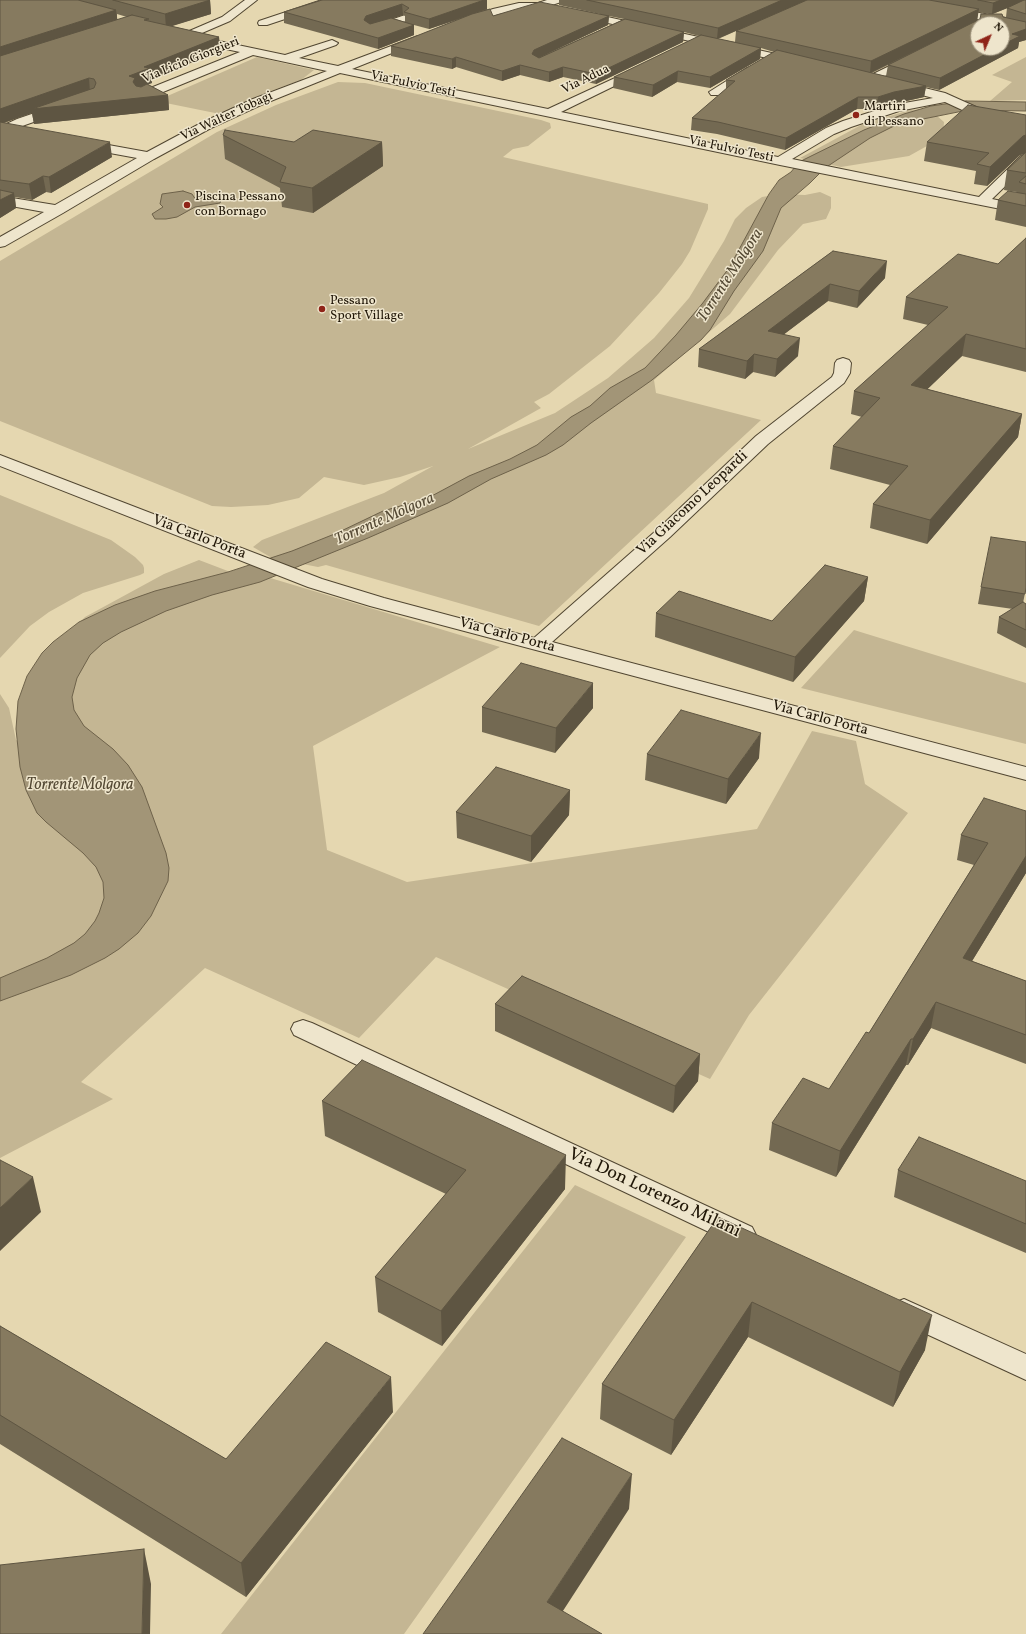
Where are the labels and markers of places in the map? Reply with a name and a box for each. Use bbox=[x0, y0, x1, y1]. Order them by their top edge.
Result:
place label: Martiri di Pessano bbox=[864, 100, 924, 131]
marker: Martiri di Pessano bbox=[851, 110, 861, 120]
place label: Piscina Pessano con Bornago bbox=[195, 190, 284, 221]
marker: Piscina Pessano con Bornago bbox=[182, 200, 192, 210]
place label: Pessano Sport Village bbox=[330, 294, 403, 325]
marker: Pessano Sport Village bbox=[317, 304, 327, 314]

